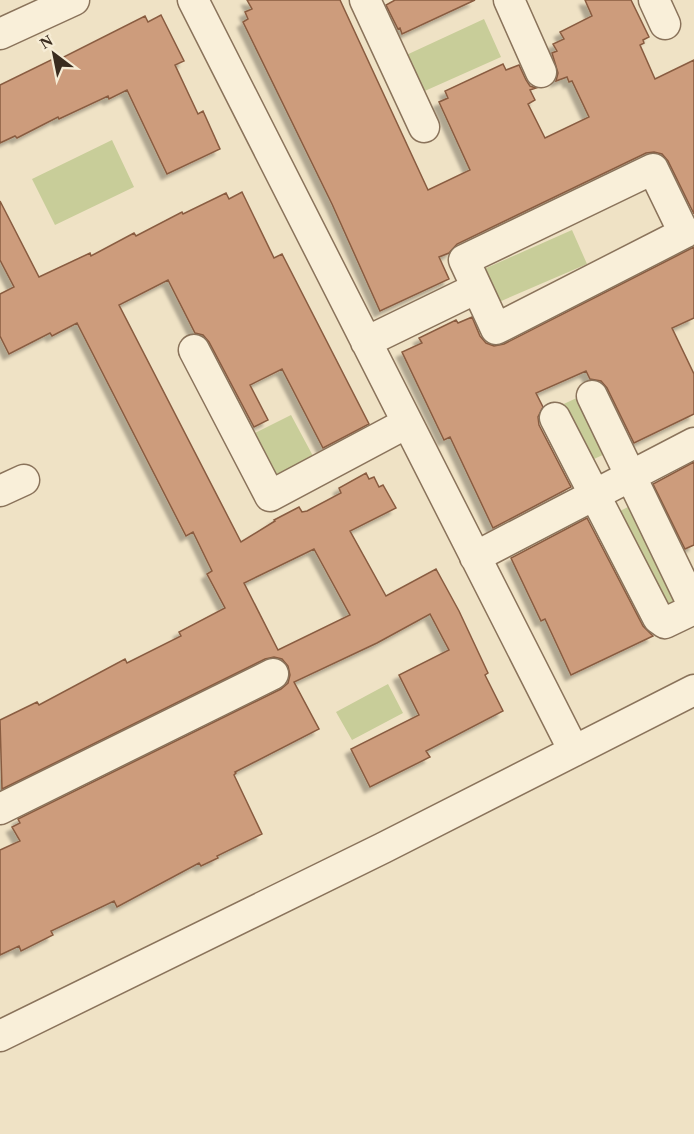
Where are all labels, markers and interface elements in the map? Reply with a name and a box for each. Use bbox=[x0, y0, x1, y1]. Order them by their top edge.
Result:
north arrow bbox=[24, 24, 84, 84]
text: N bbox=[37, 31, 56, 52]

